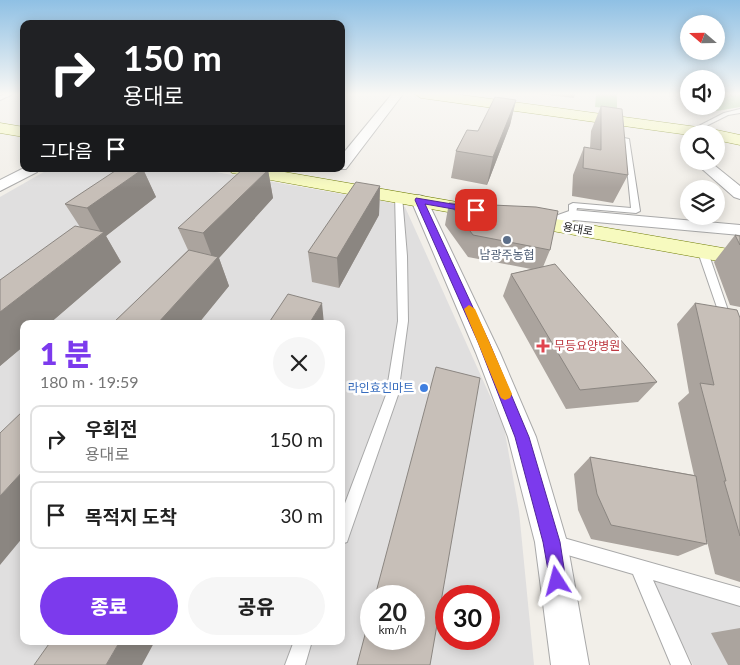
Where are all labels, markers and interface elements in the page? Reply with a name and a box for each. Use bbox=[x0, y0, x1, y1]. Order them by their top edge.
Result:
north arrow bbox=[680, 15, 725, 60]
map controls bbox=[680, 15, 725, 225]
text: 150 m bbox=[123, 36, 222, 78]
icon: right bbox=[40, 40, 105, 105]
button: sound bbox=[680, 70, 725, 115]
text: 용대로 bbox=[123, 82, 184, 109]
button: search bbox=[680, 125, 725, 170]
icon: arrive bbox=[102, 135, 130, 163]
text: 그다음 bbox=[40, 139, 92, 162]
button: layers bbox=[680, 180, 725, 225]
pin bbox=[455, 189, 497, 231]
icon: arrive bbox=[462, 196, 490, 224]
street label: 용대로 bbox=[562, 219, 594, 238]
marker: 남광주농협 bbox=[501, 234, 513, 246]
place label: 남광주농협 bbox=[479, 247, 535, 262]
text: 1 분 bbox=[40, 335, 92, 371]
button: close bbox=[273, 337, 325, 389]
place label: 무등요양병원 bbox=[554, 338, 620, 353]
marker: 무등요양병원 bbox=[536, 339, 550, 353]
text: 180 m · 19:59 bbox=[40, 372, 139, 391]
place label: 라인효친마트 bbox=[348, 380, 414, 395]
marker: 라인효친마트 bbox=[418, 382, 430, 394]
text: 우회전 bbox=[85, 417, 137, 440]
icon: right bbox=[42, 425, 70, 453]
text: 150 m bbox=[269, 428, 323, 451]
text: 용대로 bbox=[85, 444, 129, 463]
icon: arrive bbox=[42, 501, 70, 529]
text: 30 m bbox=[280, 504, 323, 527]
text: 목적지 도착 bbox=[85, 505, 177, 528]
position arrow bbox=[530, 554, 582, 606]
button: 종료 bbox=[40, 577, 178, 635]
button: 공유 bbox=[188, 577, 325, 635]
speed limit sign: 30 bbox=[435, 585, 500, 650]
text: 20 bbox=[378, 596, 407, 626]
text: km/h bbox=[378, 622, 407, 637]

